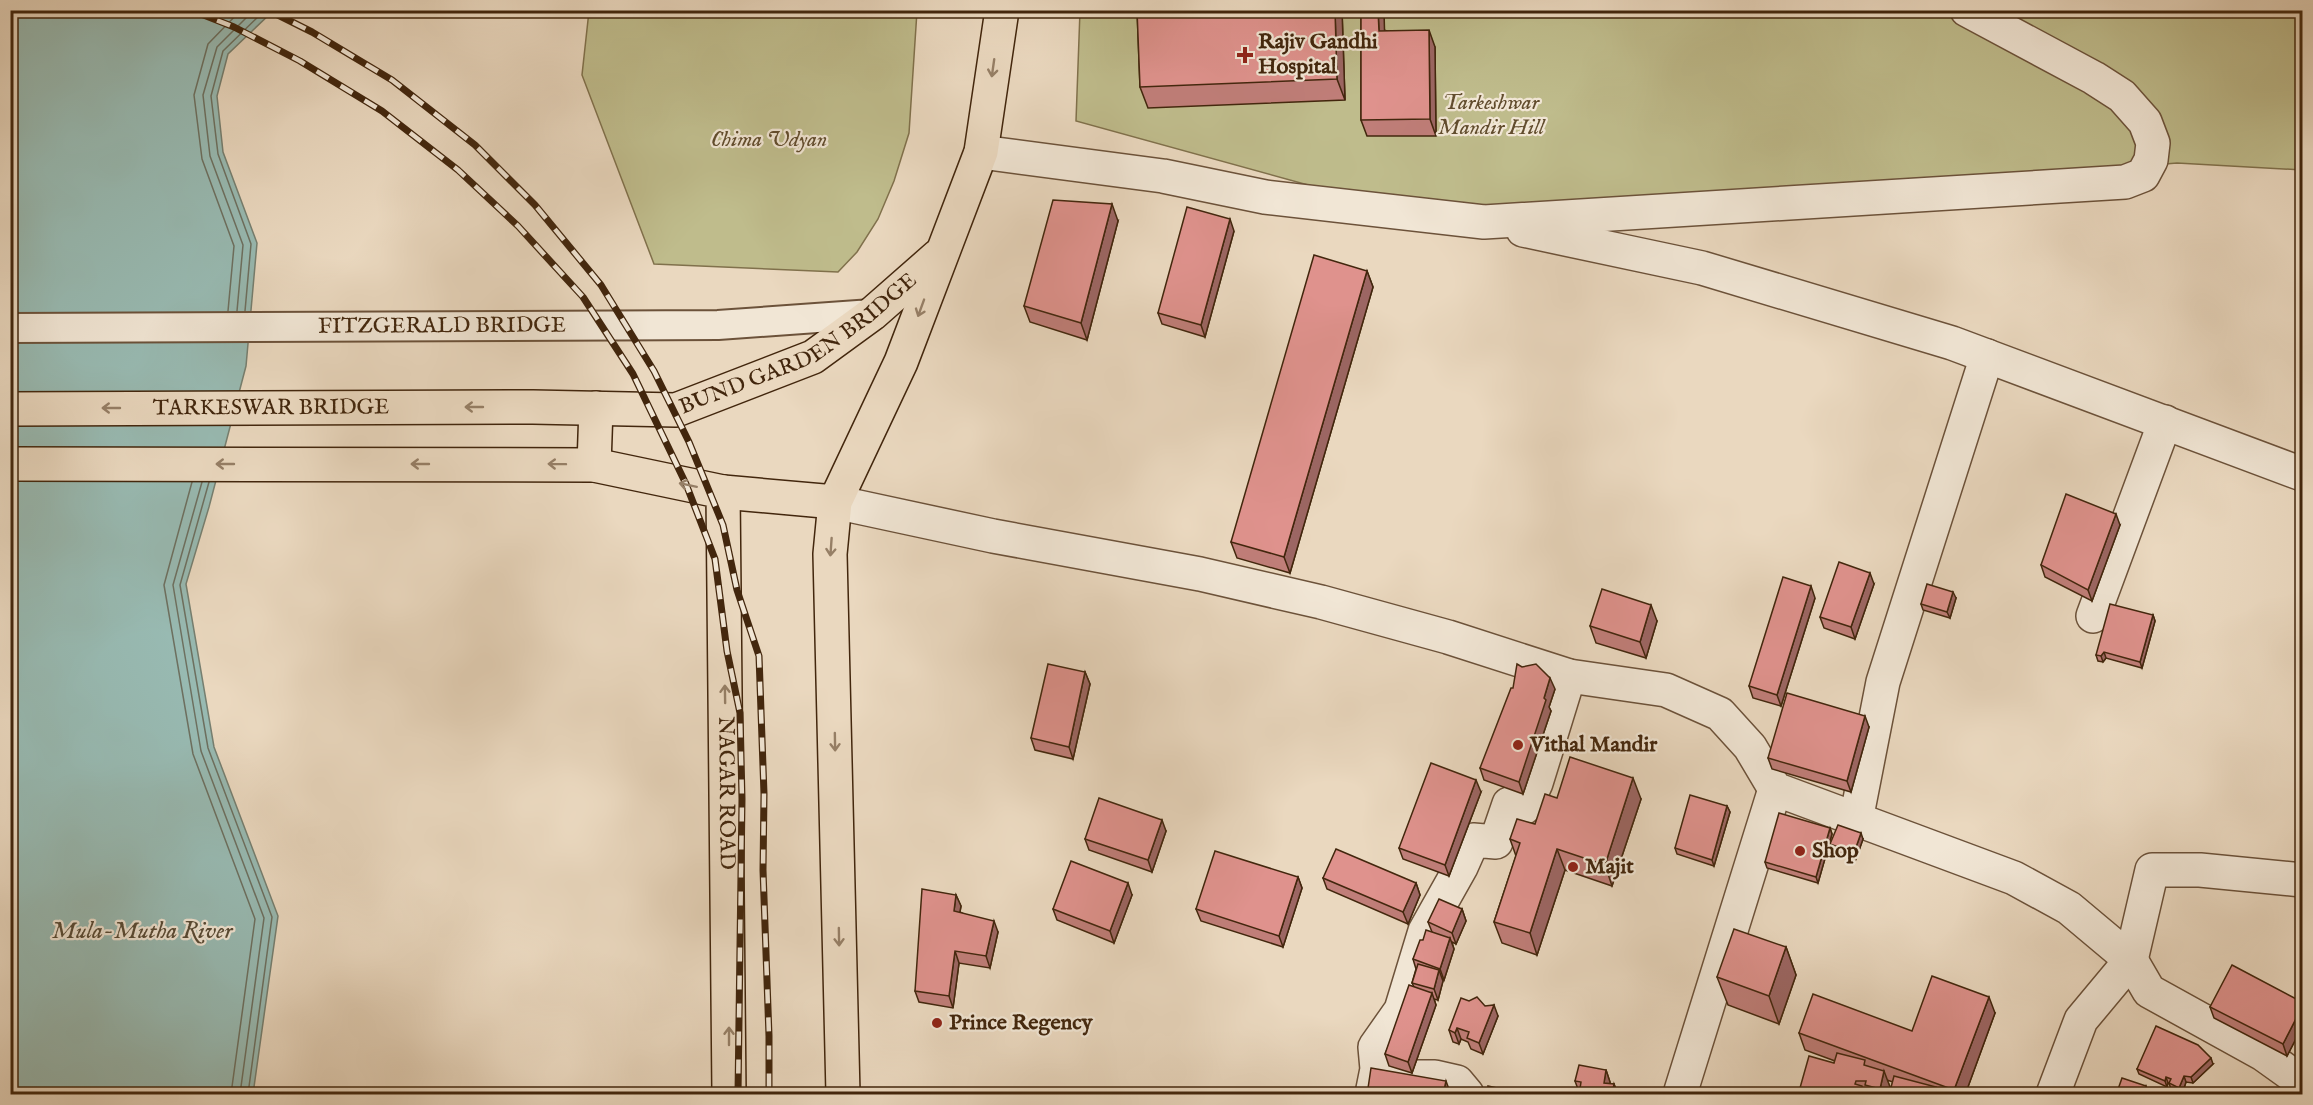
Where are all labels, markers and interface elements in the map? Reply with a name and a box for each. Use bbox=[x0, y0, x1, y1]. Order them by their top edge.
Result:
place label: Rajiv Gandhi Hospital bbox=[1258, 28, 1378, 81]
marker: Rajiv Gandhi Hospital bbox=[1236, 46, 1254, 64]
one-way arrow bbox=[988, 58, 999, 78]
park label: Tarkeshwar Mandir Hill bbox=[1438, 89, 1546, 142]
park label: Chima Udyan bbox=[711, 126, 827, 154]
street label: BUND GARDEN BRIDGE bbox=[675, 267, 923, 421]
one-way arrow bbox=[915, 298, 926, 316]
street label: FITZGERALD BRIDGE bbox=[318, 312, 566, 341]
street label: TARKESWAR BRIDGE bbox=[153, 394, 389, 422]
one-way arrow bbox=[465, 401, 485, 413]
one-way arrow bbox=[102, 402, 122, 414]
one-way arrow bbox=[215, 458, 235, 470]
one-way arrow bbox=[410, 458, 430, 470]
one-way arrow bbox=[548, 458, 568, 470]
one-way arrow bbox=[679, 479, 699, 490]
one-way arrow bbox=[826, 536, 837, 556]
one-way arrow bbox=[720, 685, 731, 705]
street label: NAGAR ROAD bbox=[711, 716, 741, 870]
one-way arrow bbox=[829, 731, 841, 751]
place label: Vithal Mandir bbox=[1529, 731, 1658, 759]
marker: Vithal Mandir bbox=[1511, 738, 1525, 752]
place label: Shop bbox=[1812, 837, 1859, 865]
marker: Shop bbox=[1793, 844, 1807, 858]
place label: Majit bbox=[1585, 853, 1634, 881]
marker: Majit bbox=[1566, 860, 1580, 874]
water label: Mula-Mutha River bbox=[52, 916, 234, 947]
one-way arrow bbox=[834, 926, 845, 946]
place label: Prince Regency bbox=[949, 1009, 1094, 1037]
marker: Prince Regency bbox=[930, 1016, 944, 1030]
one-way arrow bbox=[723, 1027, 735, 1047]

